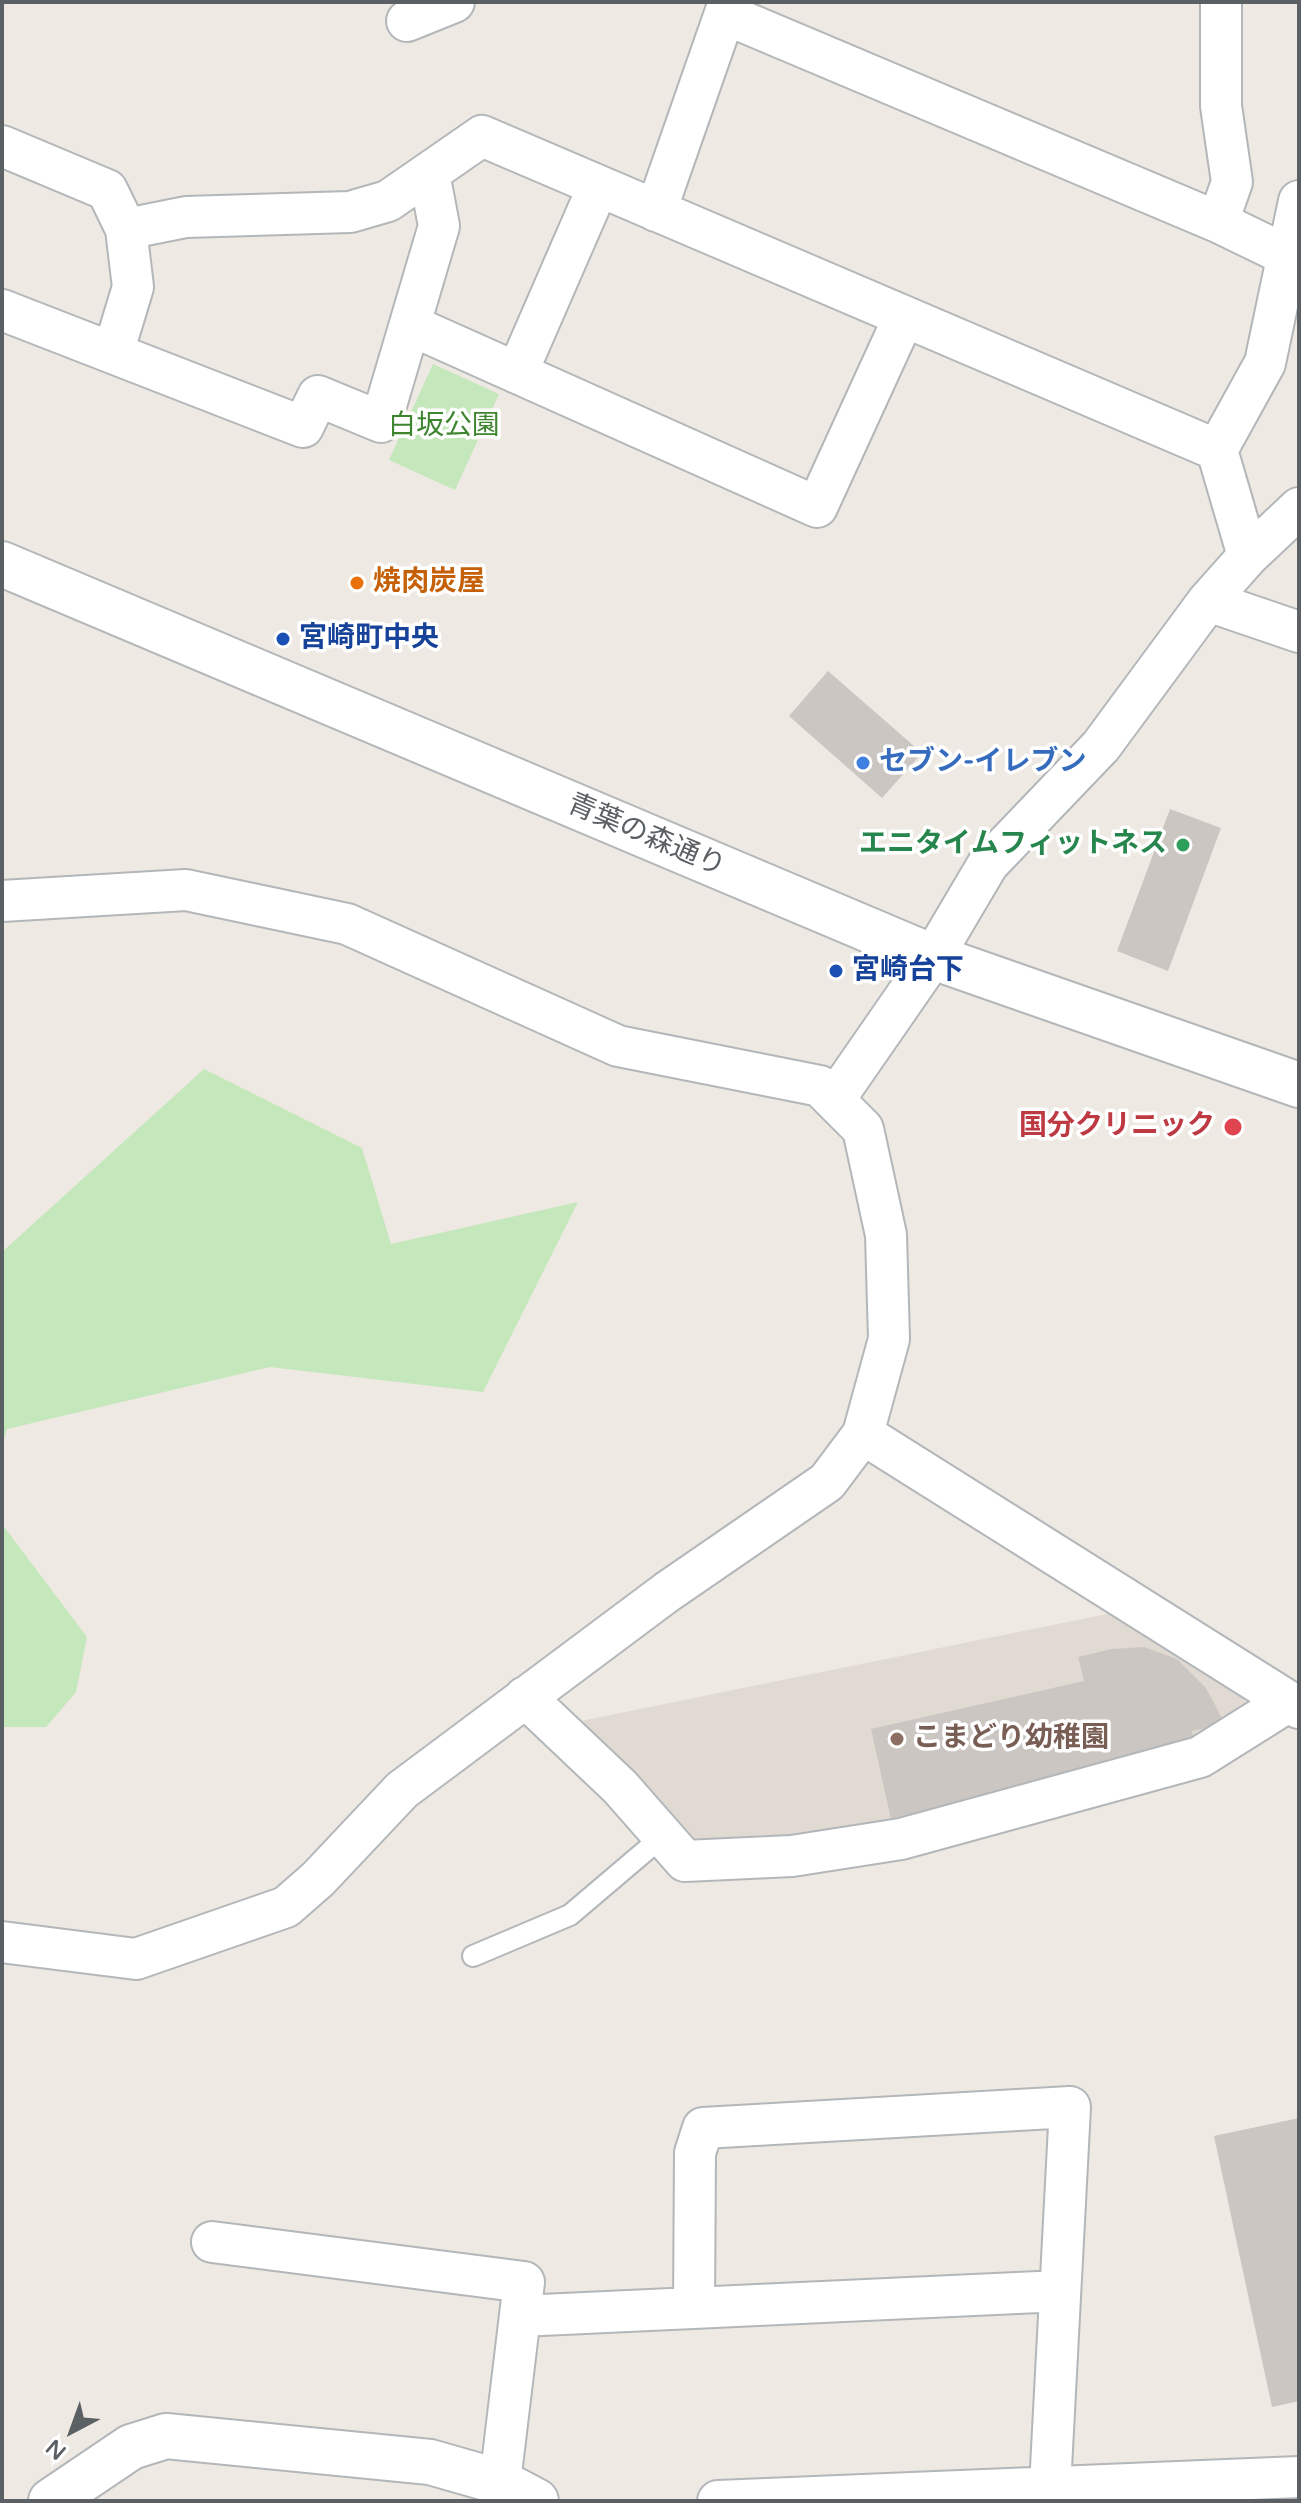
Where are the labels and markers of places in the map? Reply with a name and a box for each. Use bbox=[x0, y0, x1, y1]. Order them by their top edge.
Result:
place label: 焼肉炭屋 bbox=[373, 566, 485, 600]
marker: 焼肉炭屋 bbox=[348, 574, 366, 592]
place label: 宮崎町中央 bbox=[299, 622, 439, 656]
marker: 宮崎町中央 bbox=[274, 630, 292, 648]
place label: セブン-イレブン bbox=[879, 746, 1086, 780]
marker: セブン-イレブン bbox=[854, 754, 872, 772]
place label: エニタイムフィットネス bbox=[859, 828, 1167, 862]
marker: エニタイムフィットネス bbox=[1174, 836, 1192, 854]
place label: 宮崎台下 bbox=[852, 954, 964, 988]
marker: 宮崎台下 bbox=[827, 962, 845, 980]
place label: 国分クリニック bbox=[1019, 1110, 1215, 1144]
marker: 国分クリニック bbox=[1222, 1116, 1244, 1138]
place label: こまどり幼稚園 bbox=[913, 1722, 1109, 1756]
marker: こまどり幼稚園 bbox=[888, 1730, 906, 1748]

